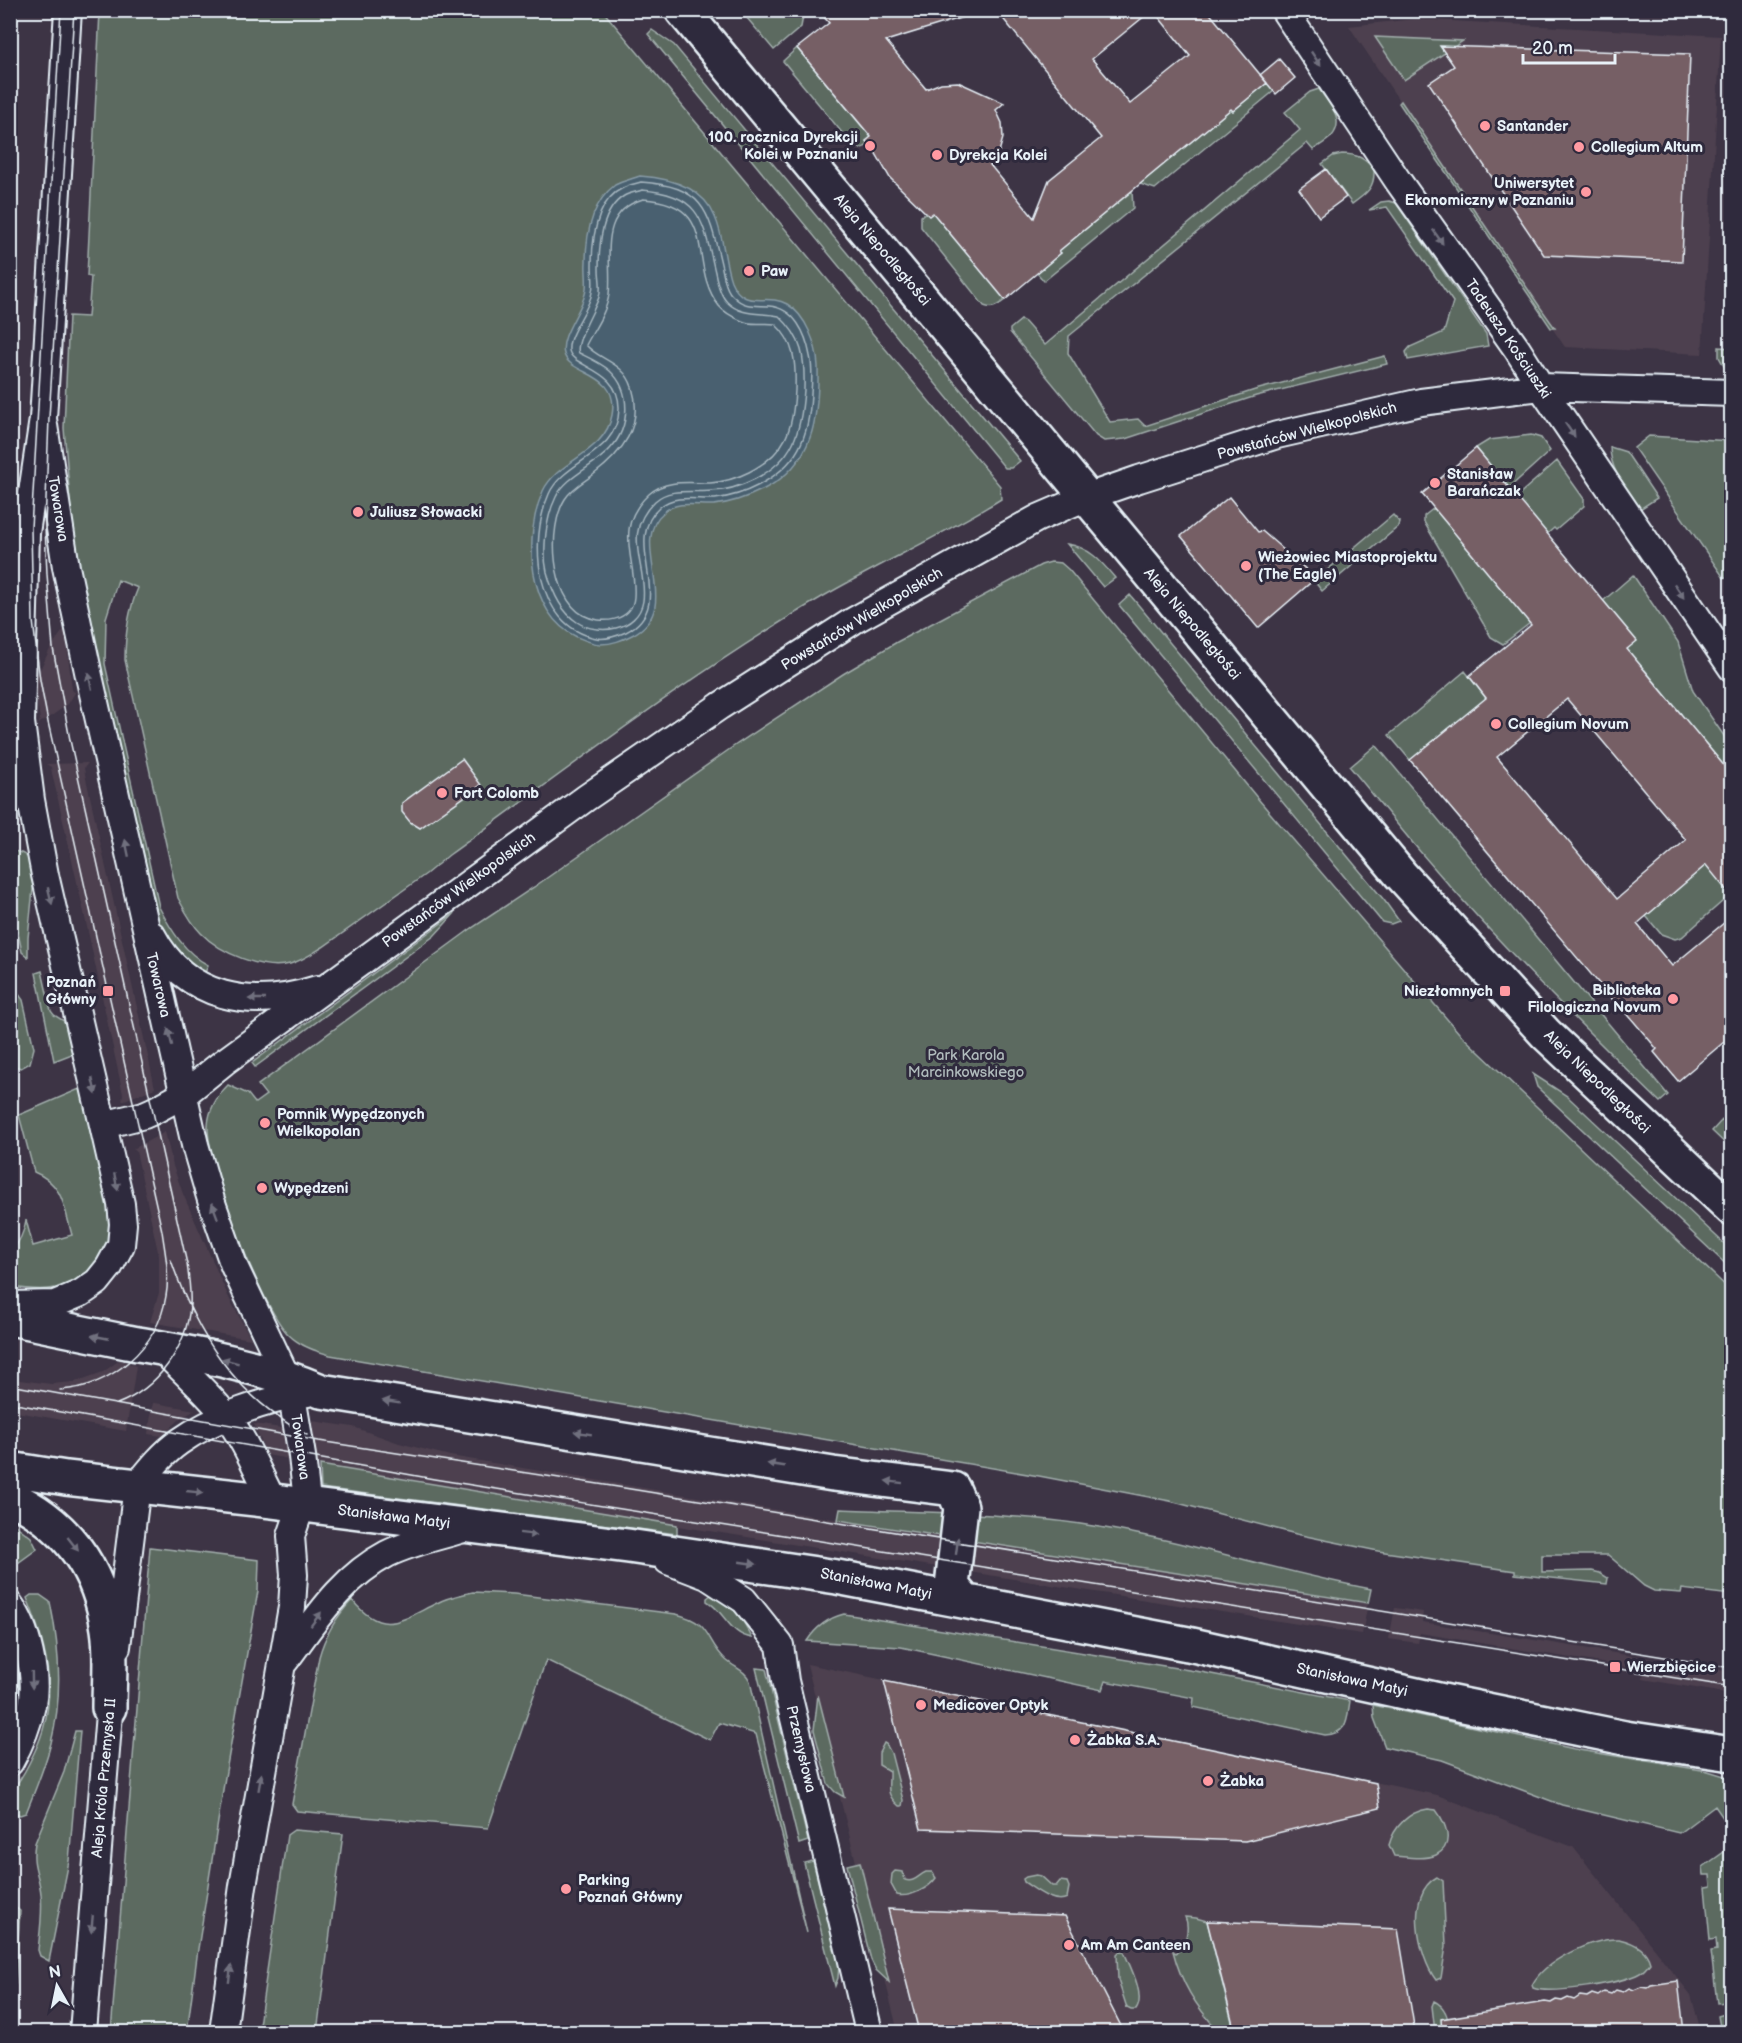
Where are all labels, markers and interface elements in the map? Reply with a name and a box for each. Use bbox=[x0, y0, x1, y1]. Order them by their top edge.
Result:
scale bar bbox=[1523, 27, 1614, 65]
text: 20 m bbox=[1532, 38, 1573, 59]
one-way arrow bbox=[1311, 51, 1322, 67]
place label: Santander bbox=[1497, 117, 1569, 136]
marker: Santander bbox=[1478, 119, 1492, 133]
place label: 100. rocznica Dyrekcji Kolei w Poznaniu bbox=[708, 128, 858, 164]
place label: Collegium Altum bbox=[1591, 138, 1703, 157]
marker: 100. rocznica Dyrekcji Kolei w Poznaniu bbox=[863, 139, 877, 153]
marker: Collegium Altum bbox=[1572, 140, 1586, 154]
place label: Dyrekcja Kolei bbox=[949, 146, 1047, 165]
marker: Dyrekcja Kolei bbox=[930, 148, 944, 162]
place label: Uniwersytet Ekonomiczny w Poznaniu bbox=[1405, 174, 1574, 210]
marker: Uniwersytet Ekonomiczny w Poznaniu bbox=[1579, 185, 1593, 199]
street label: Aleja Niepodległości bbox=[830, 190, 934, 310]
one-way arrow bbox=[1432, 229, 1444, 245]
place label: Paw bbox=[761, 262, 788, 281]
marker: Paw bbox=[742, 264, 756, 278]
street label: Tadeusza Kościuszki bbox=[1461, 275, 1555, 403]
street label: Powstańców Wielkopolskich bbox=[1215, 398, 1399, 464]
one-way arrow bbox=[1564, 421, 1576, 437]
place label: Stanisław Barańczak bbox=[1447, 465, 1521, 501]
street label: Towarowa bbox=[43, 475, 73, 543]
marker: Stanisław Barańczak bbox=[1428, 476, 1442, 490]
place label: Juliusz Słowacki bbox=[370, 503, 482, 522]
marker: Juliusz Słowacki bbox=[351, 505, 365, 519]
place label: Wieżowiec Miastoprojektu (The Eagle) bbox=[1258, 548, 1437, 584]
marker: Wieżowiec Miastoprojektu (The Eagle) bbox=[1239, 559, 1253, 573]
street label: Powstańców Wielkopolskich bbox=[778, 563, 946, 675]
street label: Aleja Niepodległości bbox=[1140, 564, 1244, 684]
one-way arrow bbox=[1674, 583, 1685, 600]
one-way arrow bbox=[85, 671, 94, 690]
place label: Collegium Novum bbox=[1508, 715, 1629, 734]
marker: Collegium Novum bbox=[1489, 717, 1503, 731]
place label: Fort Colomb bbox=[454, 784, 539, 803]
marker: Fort Colomb bbox=[435, 786, 449, 800]
street label: Powstańców Wielkopolskich bbox=[379, 828, 539, 952]
one-way arrow bbox=[122, 838, 131, 857]
one-way arrow bbox=[46, 887, 55, 905]
street label: Towarowa bbox=[141, 951, 175, 1019]
place label: Poznań Główny bbox=[46, 973, 96, 1009]
place label: Biblioteka Filologiczna Novum bbox=[1527, 981, 1661, 1017]
place label: Niezłomnych bbox=[1404, 982, 1493, 1001]
marker: Poznań Główny bbox=[101, 984, 115, 998]
marker: Niezłomnych bbox=[1498, 984, 1512, 998]
marker: Biblioteka Filologiczna Novum bbox=[1666, 992, 1680, 1006]
one-way arrow bbox=[247, 994, 266, 1004]
street label: Aleja Niepodległości bbox=[1540, 1026, 1654, 1138]
one-way arrow bbox=[165, 1028, 175, 1047]
park label: Park Karola Marcinkowskiego bbox=[908, 1046, 1024, 1082]
one-way arrow bbox=[90, 1076, 100, 1095]
place label: Pomnik Wypędzonych Wielkopolan bbox=[277, 1105, 425, 1141]
marker: Pomnik Wypędzonych Wielkopolan bbox=[258, 1116, 272, 1130]
one-way arrow bbox=[112, 1172, 121, 1191]
place label: Wypędzeni bbox=[274, 1179, 348, 1198]
marker: Wypędzeni bbox=[255, 1181, 269, 1195]
one-way arrow bbox=[209, 1201, 219, 1219]
one-way arrow bbox=[91, 1332, 110, 1341]
one-way arrow bbox=[221, 1356, 239, 1366]
one-way arrow bbox=[381, 1397, 400, 1406]
street label: Towarowa bbox=[286, 1413, 314, 1481]
one-way arrow bbox=[574, 1428, 593, 1437]
one-way arrow bbox=[766, 1460, 785, 1469]
one-way arrow bbox=[885, 1477, 904, 1486]
one-way arrow bbox=[185, 1488, 204, 1497]
street label: Stanisława Matyi bbox=[337, 1501, 451, 1533]
one-way arrow bbox=[519, 1529, 538, 1539]
one-way arrow bbox=[66, 1537, 78, 1552]
one-way arrow bbox=[952, 1537, 961, 1556]
one-way arrow bbox=[739, 1558, 758, 1567]
street label: Stanisława Matyi bbox=[819, 1564, 933, 1604]
one-way arrow bbox=[310, 1611, 322, 1627]
place label: Wierzbięcice bbox=[1627, 1658, 1716, 1677]
street label: Stanisława Matyi bbox=[1295, 1659, 1409, 1701]
marker: Wierzbięcice bbox=[1608, 1660, 1622, 1674]
one-way arrow bbox=[27, 1670, 37, 1689]
place label: Medicover Optyk bbox=[933, 1696, 1048, 1715]
street label: Aleja Króla Przemysła II bbox=[88, 1697, 120, 1859]
marker: Medicover Optyk bbox=[914, 1698, 928, 1712]
street label: Przemysłowa bbox=[782, 1704, 820, 1794]
place label: Żabka S.A. bbox=[1087, 1730, 1160, 1750]
marker: Żabka S.A. bbox=[1068, 1733, 1082, 1747]
place label: Żabka bbox=[1220, 1771, 1264, 1791]
one-way arrow bbox=[256, 1772, 265, 1791]
marker: Żabka bbox=[1201, 1774, 1215, 1788]
place label: Parking Poznań Główny bbox=[578, 1871, 682, 1907]
marker: Parking Poznań Główny bbox=[559, 1882, 573, 1896]
one-way arrow bbox=[87, 1914, 97, 1933]
place label: Am Am Canteen bbox=[1080, 1936, 1191, 1955]
marker: Am Am Canteen bbox=[1062, 1938, 1076, 1952]
north arrow bbox=[27, 1956, 87, 2016]
text: N bbox=[47, 1962, 62, 1983]
one-way arrow bbox=[226, 1965, 235, 1984]

